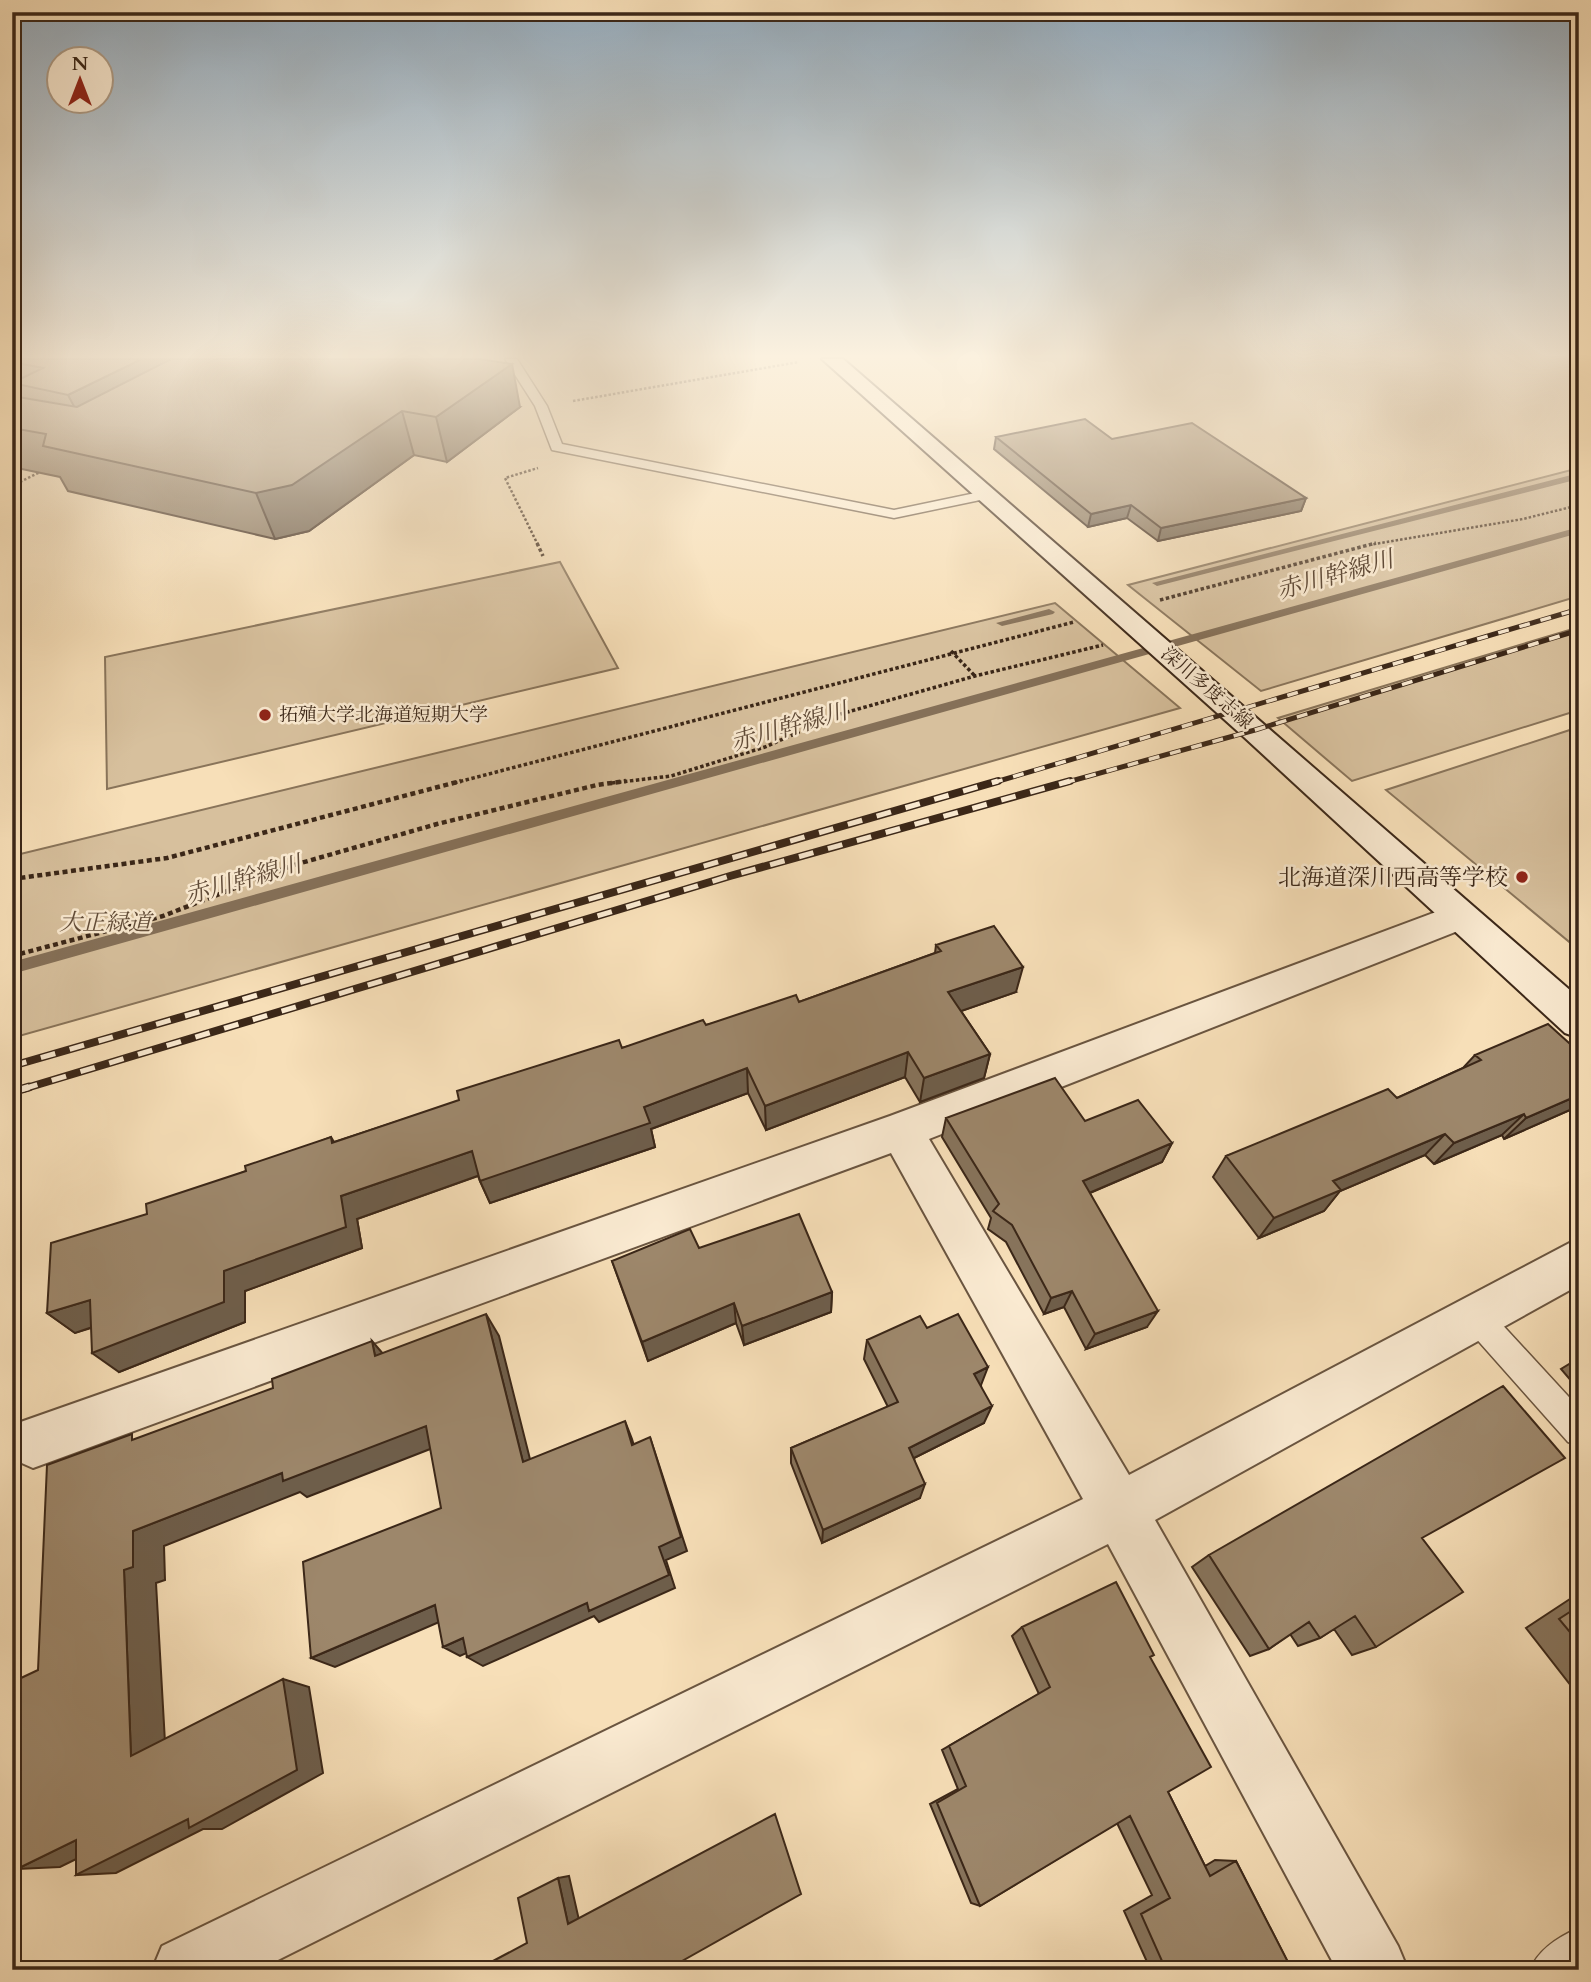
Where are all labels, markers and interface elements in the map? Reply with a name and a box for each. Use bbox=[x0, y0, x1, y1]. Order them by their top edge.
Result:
north arrow bbox=[46, 46, 116, 116]
text: N bbox=[72, 51, 89, 77]
water label: 赤川幹線川 bbox=[1273, 542, 1400, 607]
street label: 深川多度志線 bbox=[1155, 641, 1259, 735]
water label: 赤川幹線川 bbox=[727, 694, 854, 759]
place label: 拓殖大学北海道短期大学 bbox=[279, 702, 488, 728]
marker: 拓殖大学北海道短期大学 bbox=[257, 707, 273, 723]
water label: 赤川幹線川 bbox=[181, 847, 308, 912]
place label: 北海道深川西高等学校 bbox=[1278, 862, 1508, 893]
marker: 北海道深川西高等学校 bbox=[1514, 869, 1530, 885]
park label: 大正緑道 bbox=[59, 907, 154, 938]

